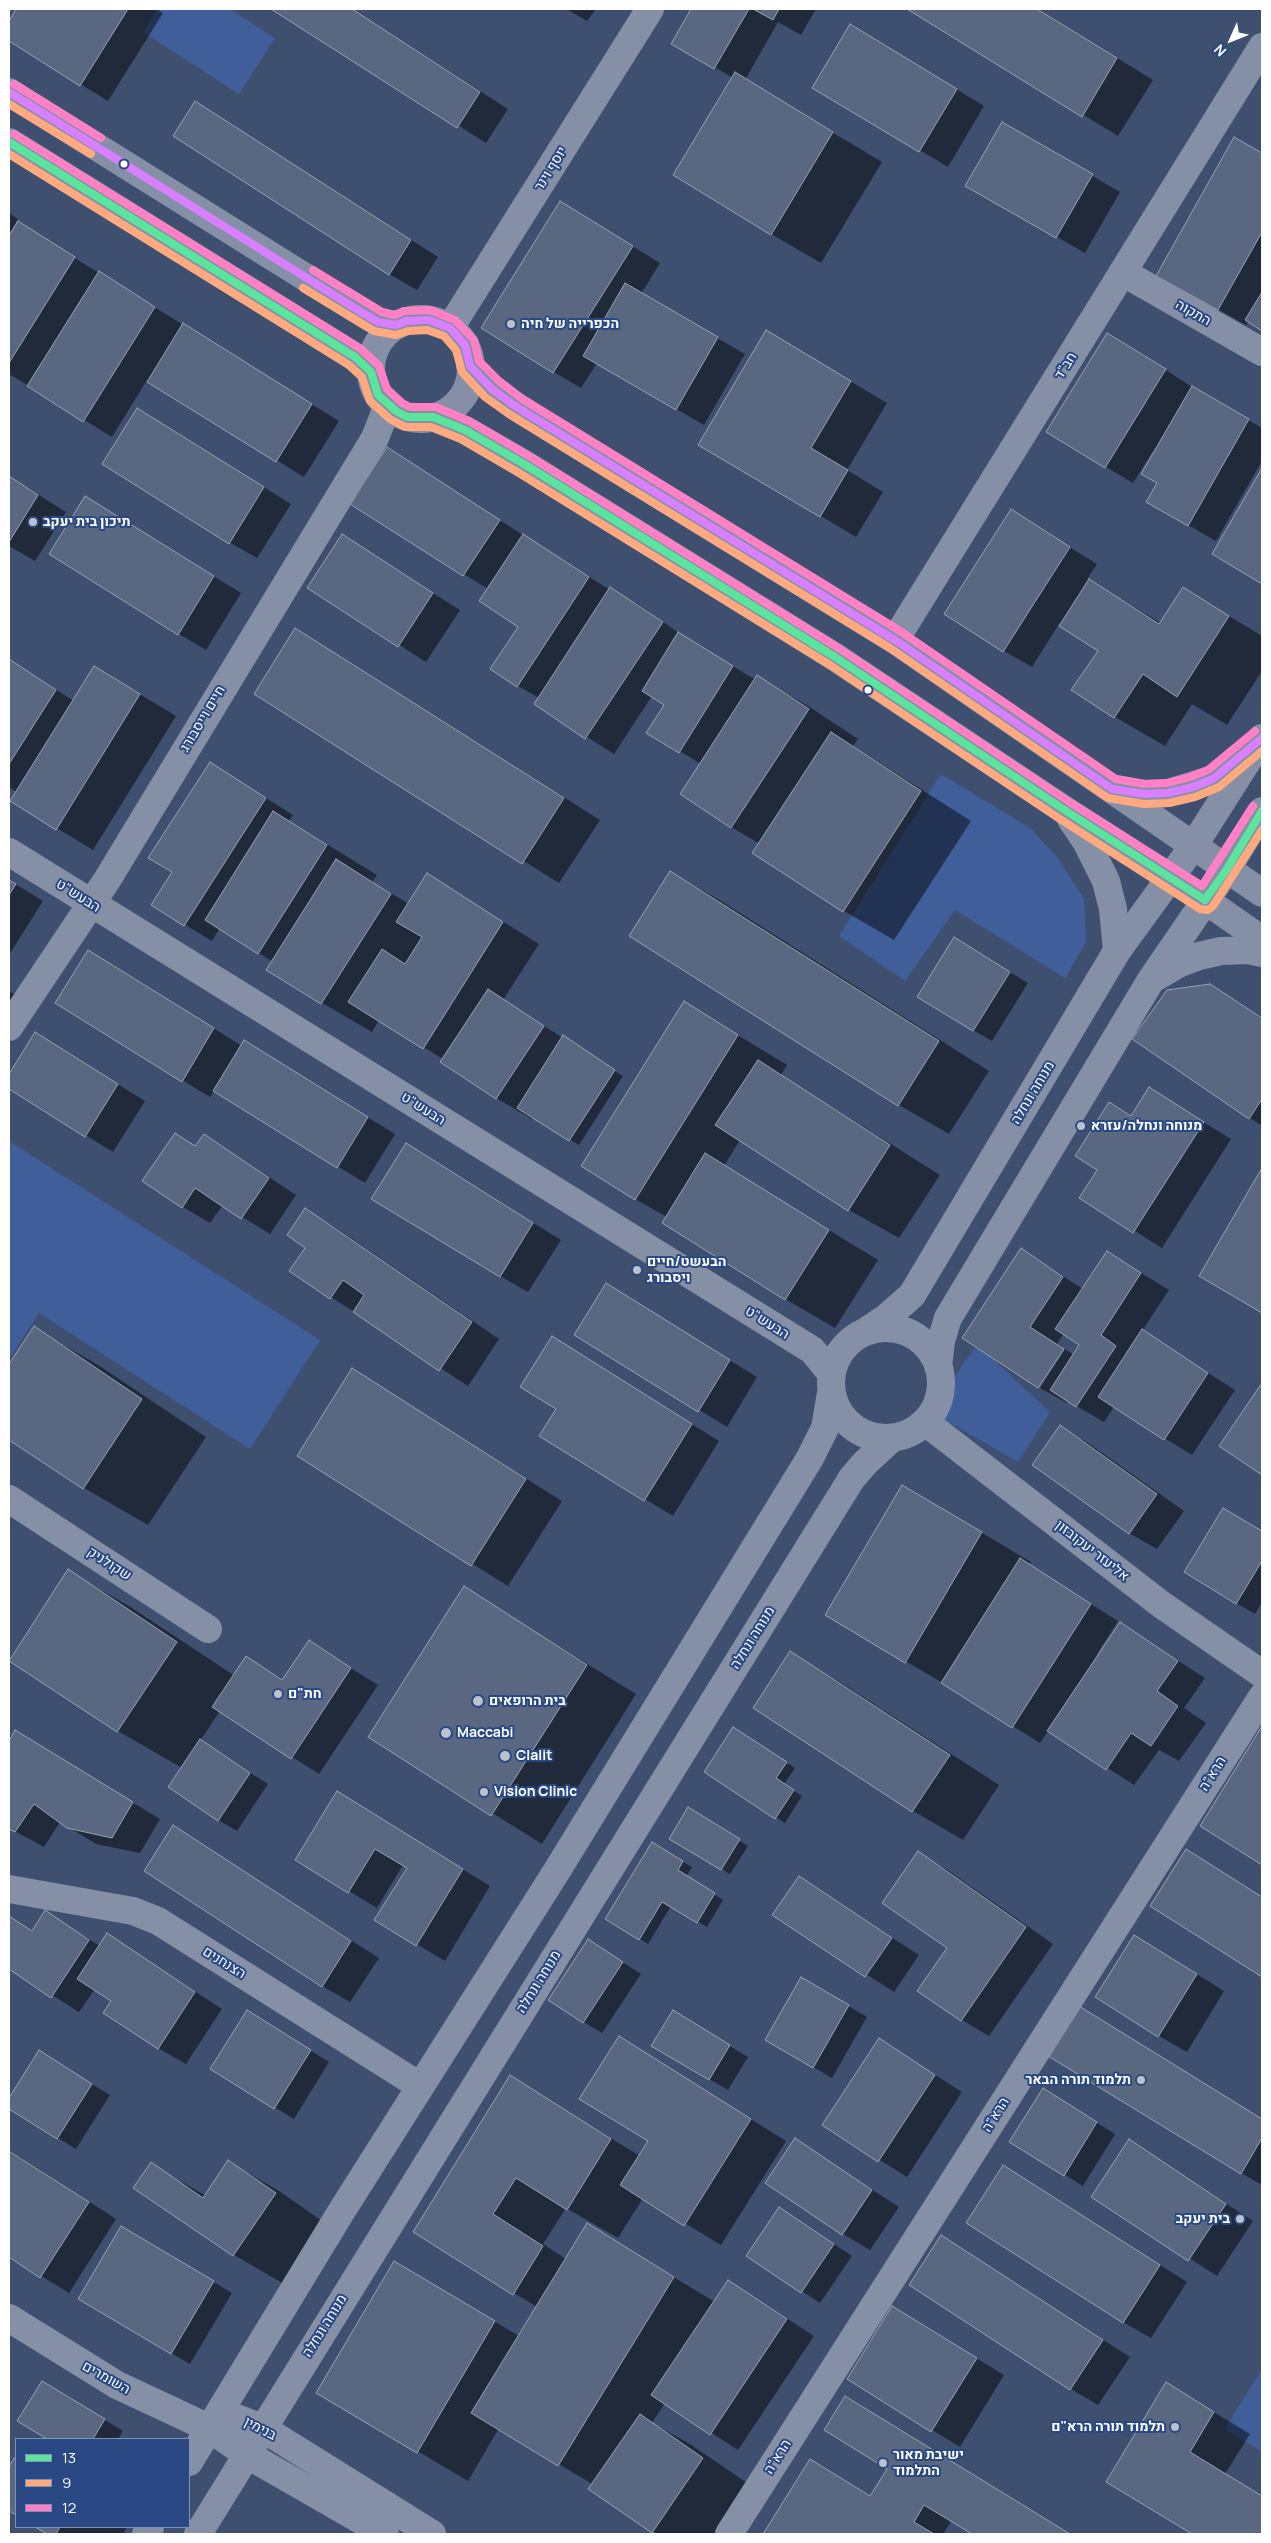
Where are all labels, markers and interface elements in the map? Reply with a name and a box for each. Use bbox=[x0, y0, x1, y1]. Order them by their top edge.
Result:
north arrow bbox=[1206, 15, 1256, 65]
text: N bbox=[1210, 41, 1230, 61]
street label: יוסף וינר bbox=[531, 144, 571, 194]
unlabelled marker bbox=[119, 159, 129, 169]
street label: התקוה bbox=[1172, 296, 1214, 330]
place label: הכפרייה של חיה bbox=[521, 316, 619, 332]
marker: הכפרייה של חיה bbox=[505, 318, 517, 330]
street label: חב"ד bbox=[1051, 349, 1081, 383]
place label: תיכון בית יעקב bbox=[43, 514, 130, 530]
marker: תיכון בית יעקב bbox=[27, 516, 39, 528]
street label: חיים וייסבורג bbox=[177, 683, 229, 755]
unlabelled marker bbox=[863, 685, 873, 695]
street label: הבעש"ט bbox=[53, 876, 103, 916]
street label: מנוחה ונחלה bbox=[1008, 1058, 1058, 1128]
street label: הבעש"ט bbox=[398, 1089, 448, 1129]
place label: מנוחה ונחלה/עזרא bbox=[1091, 1118, 1202, 1134]
marker: מנוחה ונחלה/עזרא bbox=[1075, 1120, 1087, 1132]
place label: הבעשט/חיים ויסבורג bbox=[647, 1254, 727, 1286]
marker: הבעשט/חיים ויסבורג bbox=[631, 1264, 643, 1276]
street label: הבעש"ט bbox=[742, 1303, 792, 1343]
street label: אליעזר יעקובזון bbox=[1052, 1517, 1132, 1585]
street label: שקולניק bbox=[84, 1544, 134, 1584]
street label: מנוחה ונחלה bbox=[727, 1604, 779, 1672]
place label: חת"ם bbox=[288, 1686, 322, 1702]
marker: חת"ם bbox=[272, 1688, 284, 1700]
place label: בית הרופאים bbox=[489, 1693, 566, 1709]
marker: בית הרופאים bbox=[471, 1694, 485, 1708]
place label: Maccabi bbox=[457, 1725, 513, 1741]
marker: Maccabi bbox=[439, 1726, 453, 1740]
place label: Clalit bbox=[516, 1748, 552, 1764]
marker: Clalit bbox=[498, 1749, 512, 1763]
street label: הרא"ה bbox=[1196, 1754, 1230, 1794]
place label: Vision Clinic bbox=[494, 1784, 577, 1800]
marker: Vision Clinic bbox=[478, 1786, 490, 1798]
street label: הצנחנים bbox=[199, 1943, 249, 1983]
street label: מנוחה ונחלה bbox=[513, 1948, 565, 2016]
place label: תלמוד תורה הבאר bbox=[1025, 2072, 1131, 2088]
marker: תלמוד תורה הבאר bbox=[1135, 2074, 1147, 2086]
street label: הרא"ה bbox=[979, 2095, 1013, 2135]
place label: בית יעקב bbox=[1176, 2211, 1230, 2227]
marker: בית יעקב bbox=[1234, 2213, 1246, 2225]
street label: מנוחה ונחלה bbox=[299, 2292, 351, 2360]
street label: השומרים bbox=[79, 2358, 133, 2398]
street label: בנימין bbox=[241, 2414, 279, 2444]
place label: תלמוד תורה הרא"ם bbox=[1051, 2419, 1165, 2435]
marker: תלמוד תורה הרא"ם bbox=[1169, 2421, 1181, 2433]
street label: הרא"ה bbox=[761, 2437, 795, 2477]
legend bbox=[15, 2438, 190, 2528]
text: 13 bbox=[62, 2447, 76, 2468]
place label: ישיבת מאור התלמוד bbox=[893, 2447, 964, 2480]
marker: ישיבת מאור התלמוד bbox=[877, 2457, 889, 2469]
text: 9 bbox=[62, 2472, 71, 2493]
text: 12 bbox=[62, 2497, 76, 2518]

